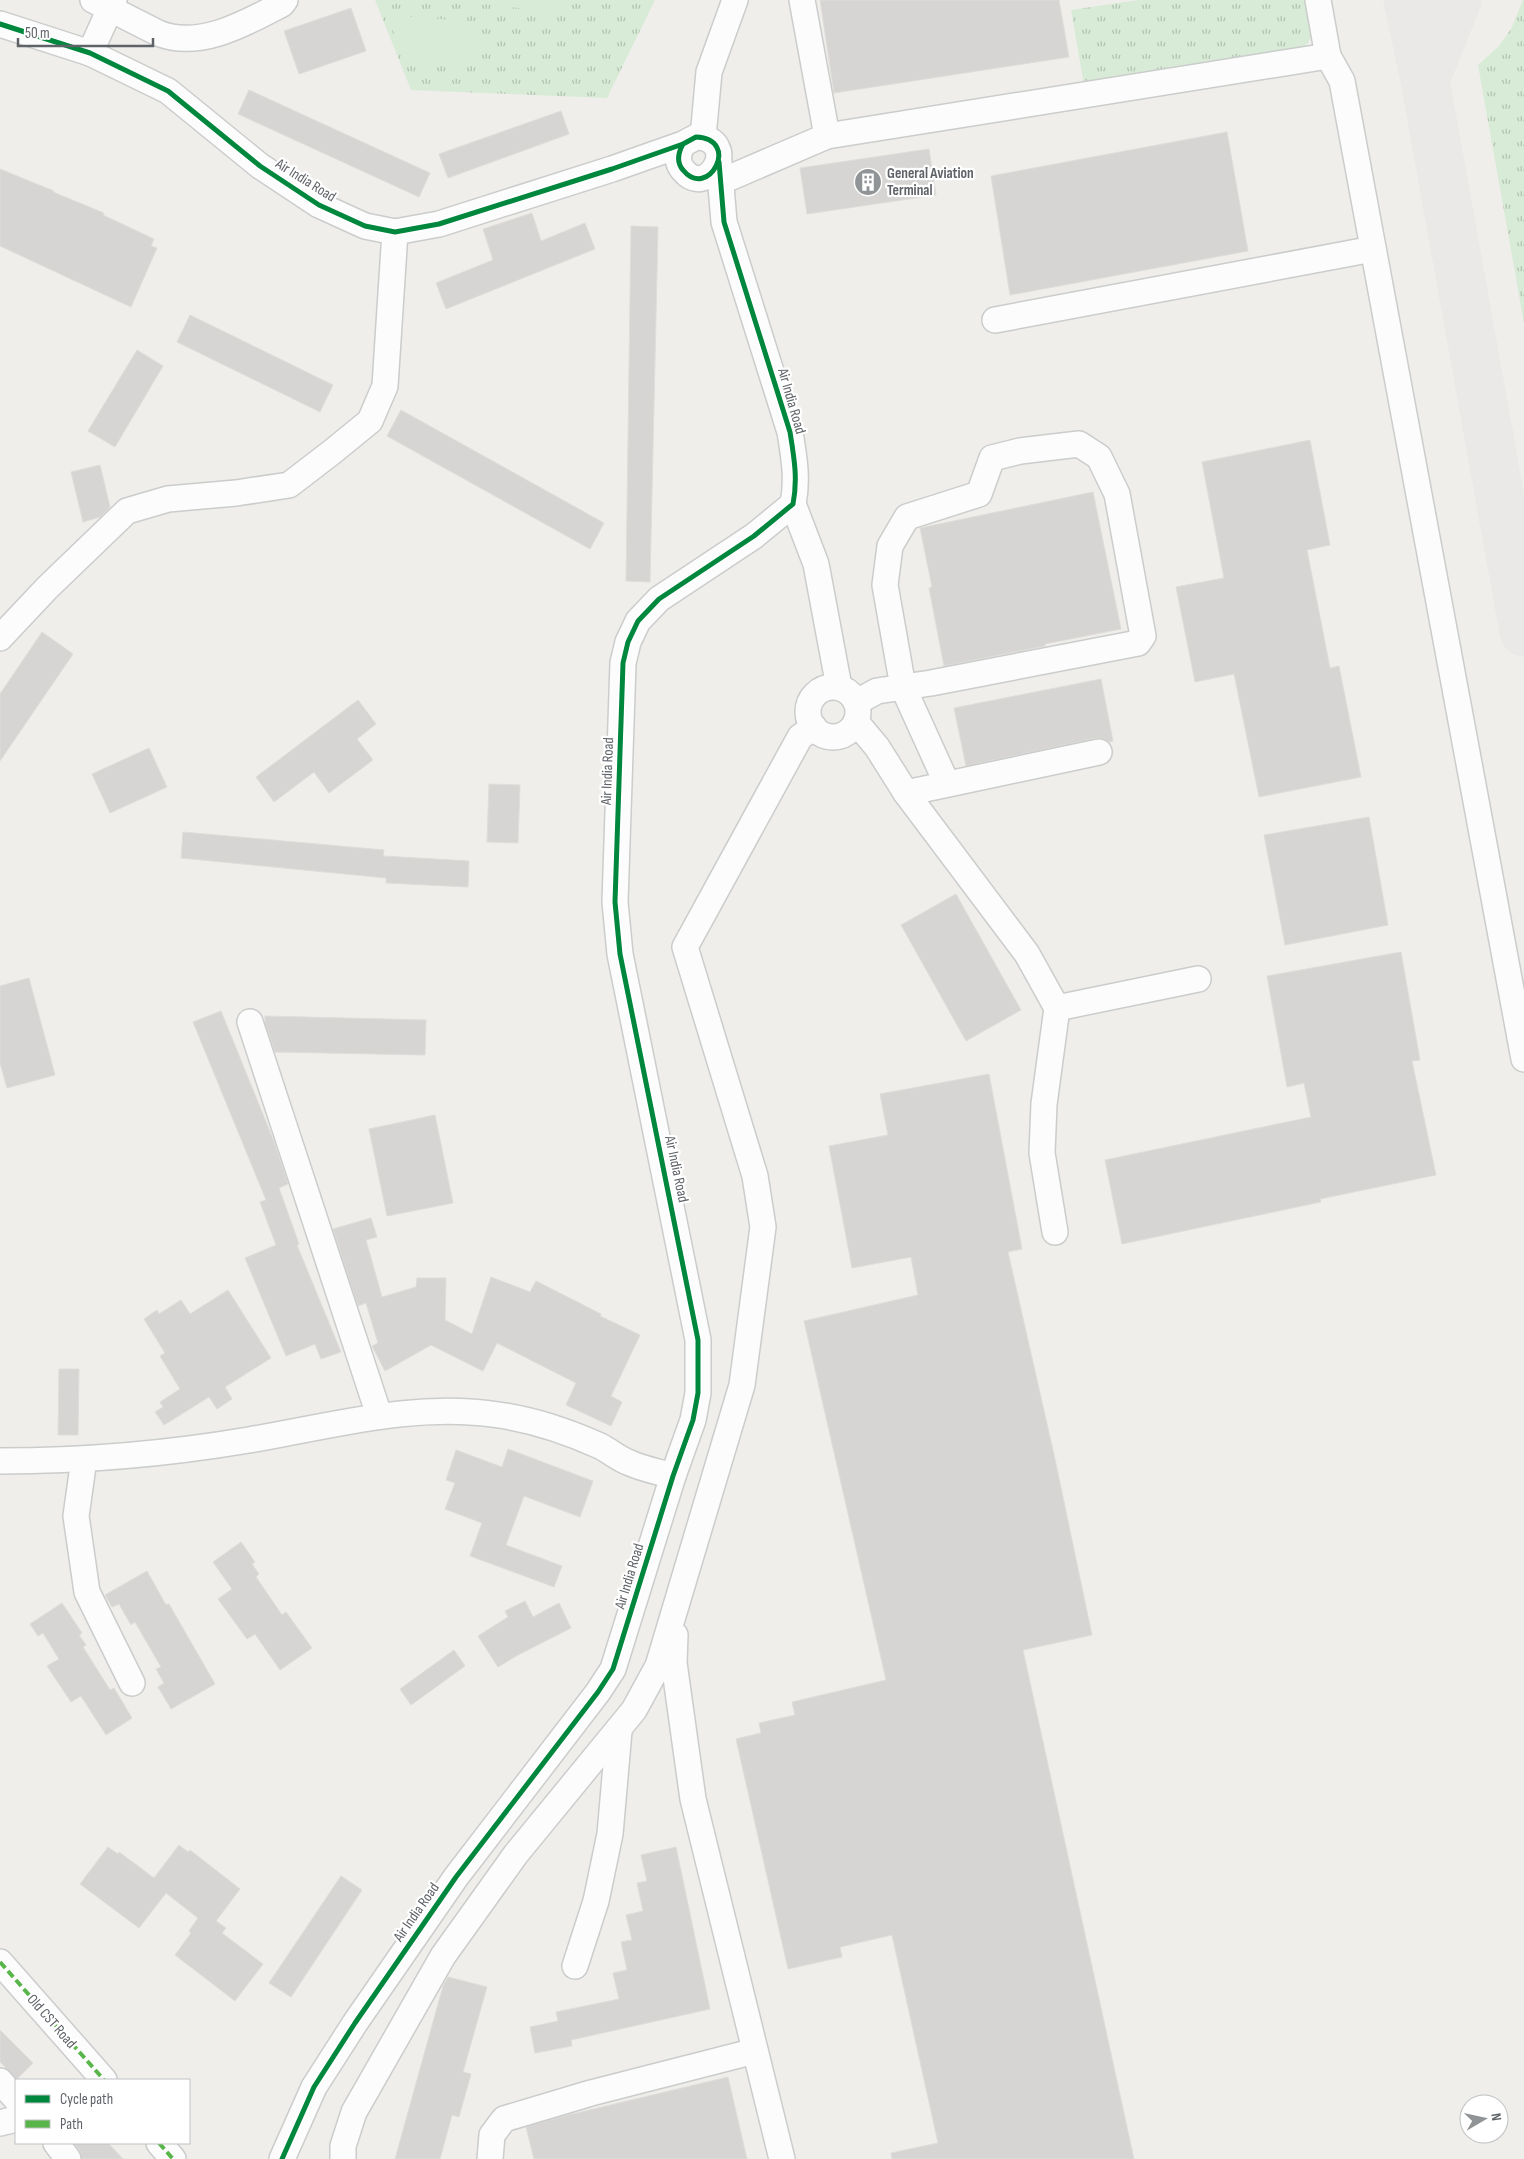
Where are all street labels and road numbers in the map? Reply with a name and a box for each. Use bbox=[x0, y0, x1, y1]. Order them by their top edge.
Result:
street label: Air India Road bbox=[271, 154, 339, 206]
street label: Air India Road bbox=[773, 365, 810, 436]
street label: Air India Road bbox=[597, 737, 618, 806]
street label: Air India Road bbox=[660, 1133, 693, 1204]
street label: Air India Road bbox=[610, 1541, 648, 1612]
street label: Air India Road bbox=[389, 1879, 444, 1946]
street label: Old CST Road bbox=[23, 1990, 80, 2052]

